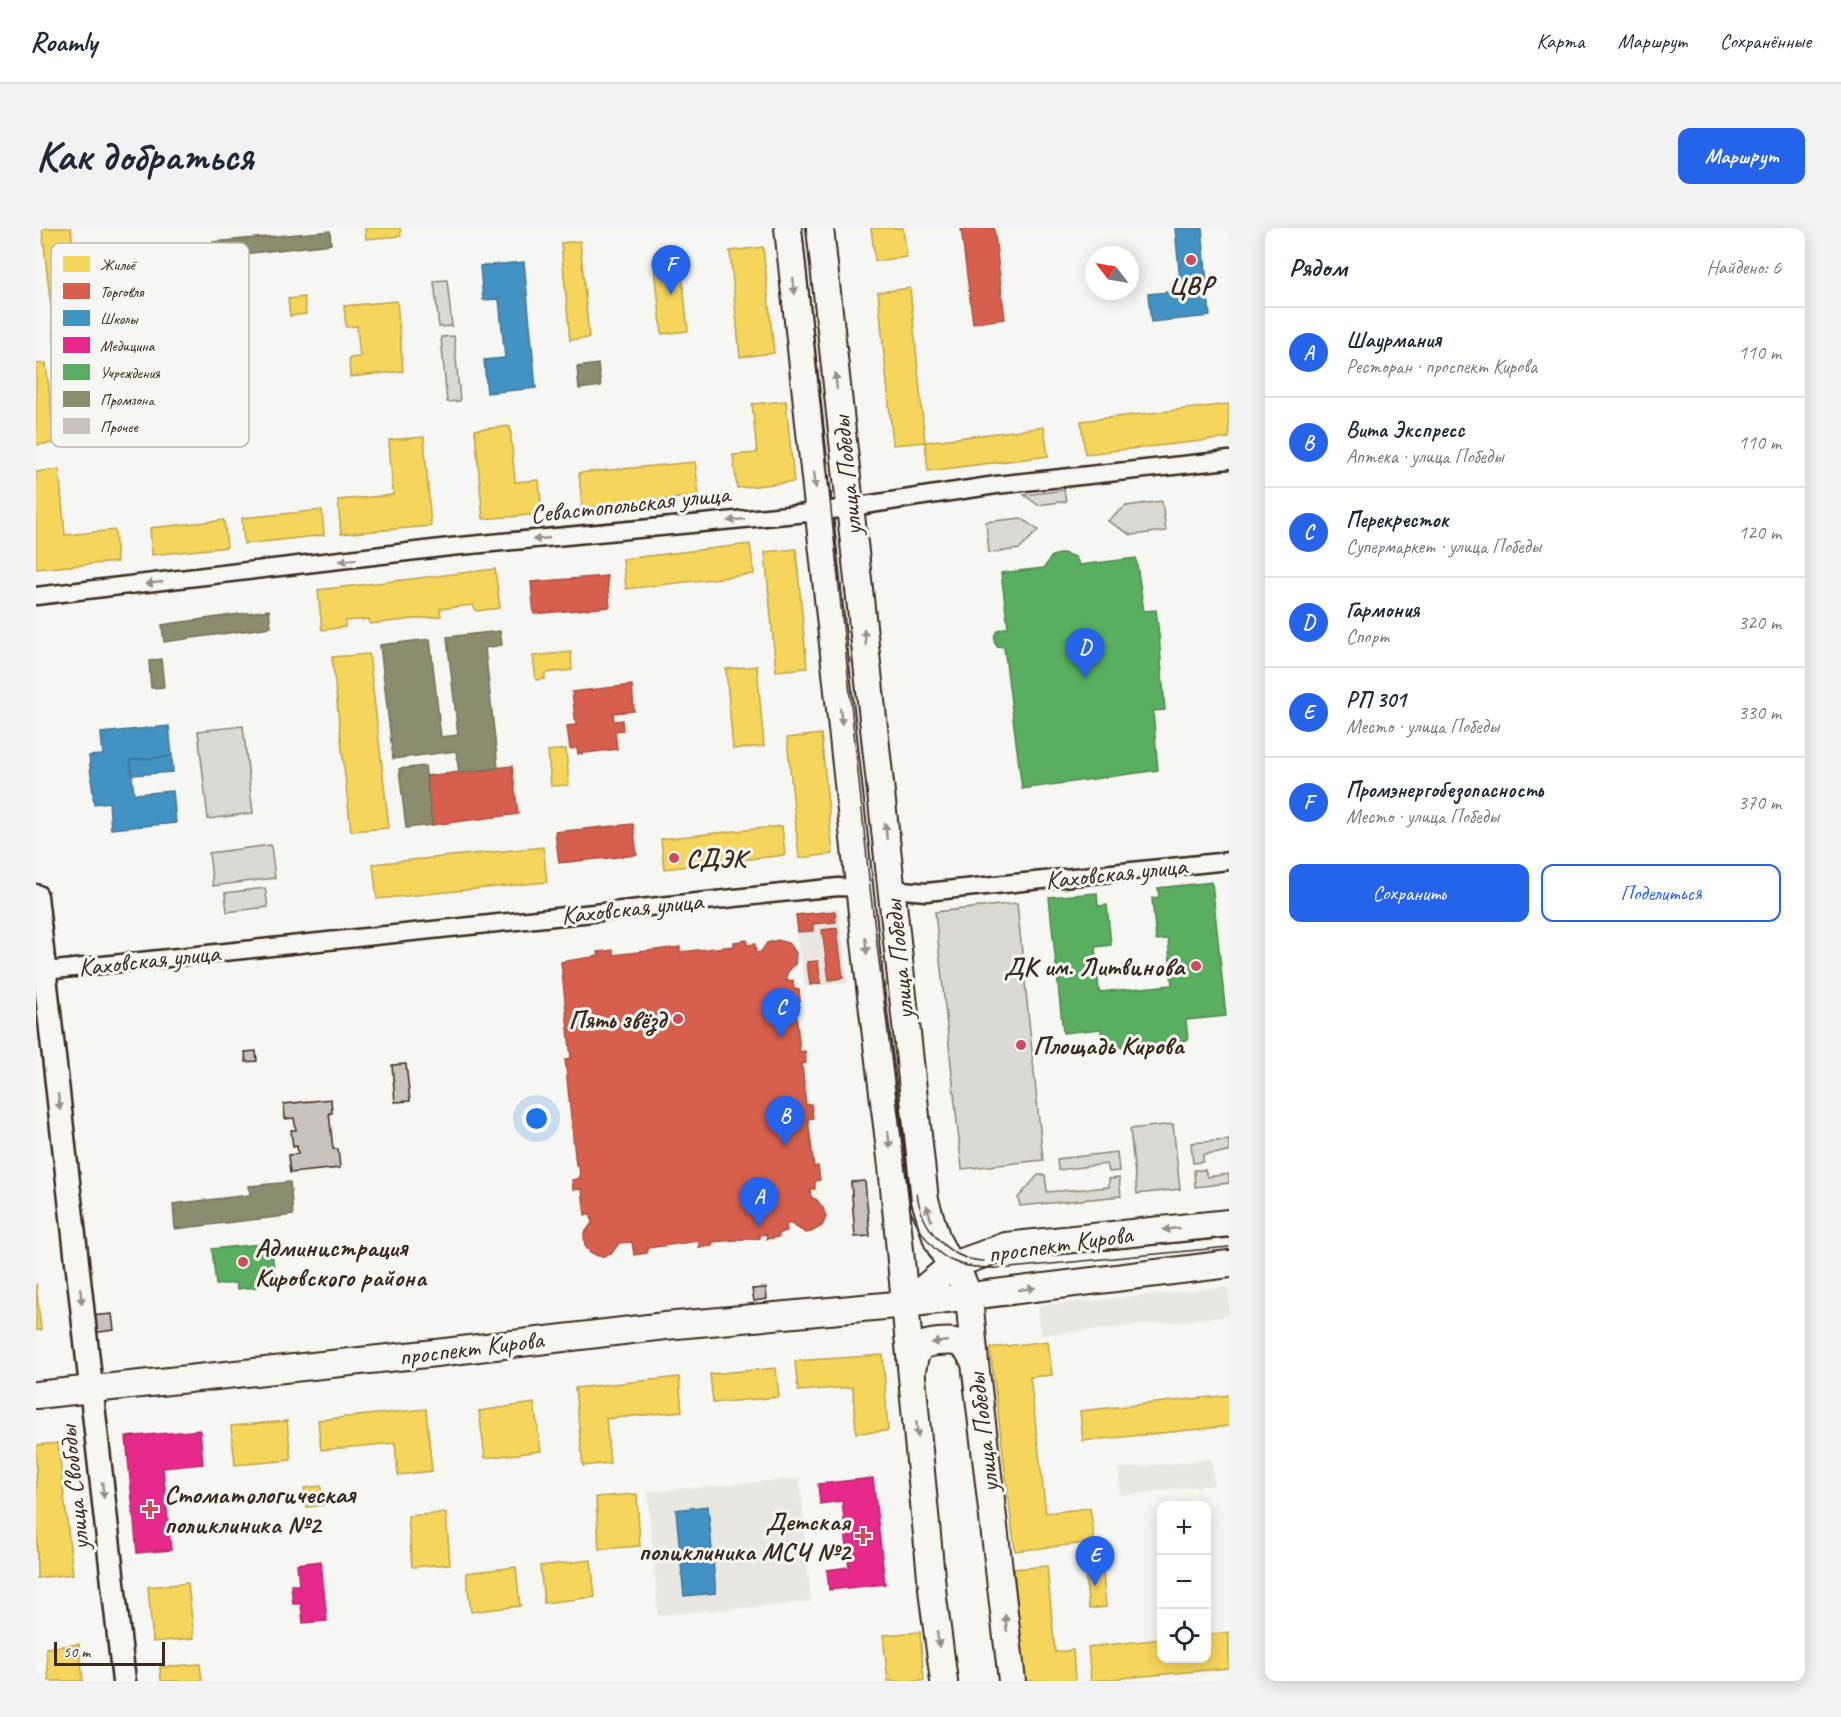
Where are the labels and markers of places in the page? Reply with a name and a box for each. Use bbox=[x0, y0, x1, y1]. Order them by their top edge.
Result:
pin: F bbox=[652, 245, 690, 295]
marker: ЦВР bbox=[1184, 253, 1198, 267]
place label: ЦВР bbox=[1168, 269, 1217, 302]
pin: D bbox=[1066, 628, 1104, 678]
place label: СДЭК bbox=[686, 842, 751, 875]
marker: СДЭК bbox=[667, 851, 681, 865]
place label: ДК им. Литвинова bbox=[1004, 950, 1186, 983]
marker: ДК им. Литвинова bbox=[1189, 959, 1203, 973]
pin: C bbox=[762, 988, 800, 1038]
place label: Пять звёзд bbox=[568, 1003, 669, 1036]
marker: Пять звёзд bbox=[671, 1012, 685, 1026]
place label: Площадь Кирова bbox=[1033, 1029, 1185, 1062]
marker: Площадь Кирова bbox=[1014, 1038, 1028, 1052]
pin: B bbox=[766, 1096, 804, 1146]
pin: A bbox=[740, 1178, 778, 1227]
place label: Администрация Кировского района bbox=[255, 1231, 428, 1294]
marker: Администрация Кировского района bbox=[236, 1255, 250, 1269]
place label: Стоматологическая поликлиника №2 bbox=[164, 1478, 357, 1541]
marker: Стоматологическая поликлиника №2 bbox=[141, 1500, 159, 1518]
place label: Детская поликлиника МСЧ №2 bbox=[638, 1505, 852, 1568]
marker: Детская поликлиника МСЧ №2 bbox=[854, 1527, 872, 1545]
pin: E bbox=[1076, 1536, 1114, 1586]

